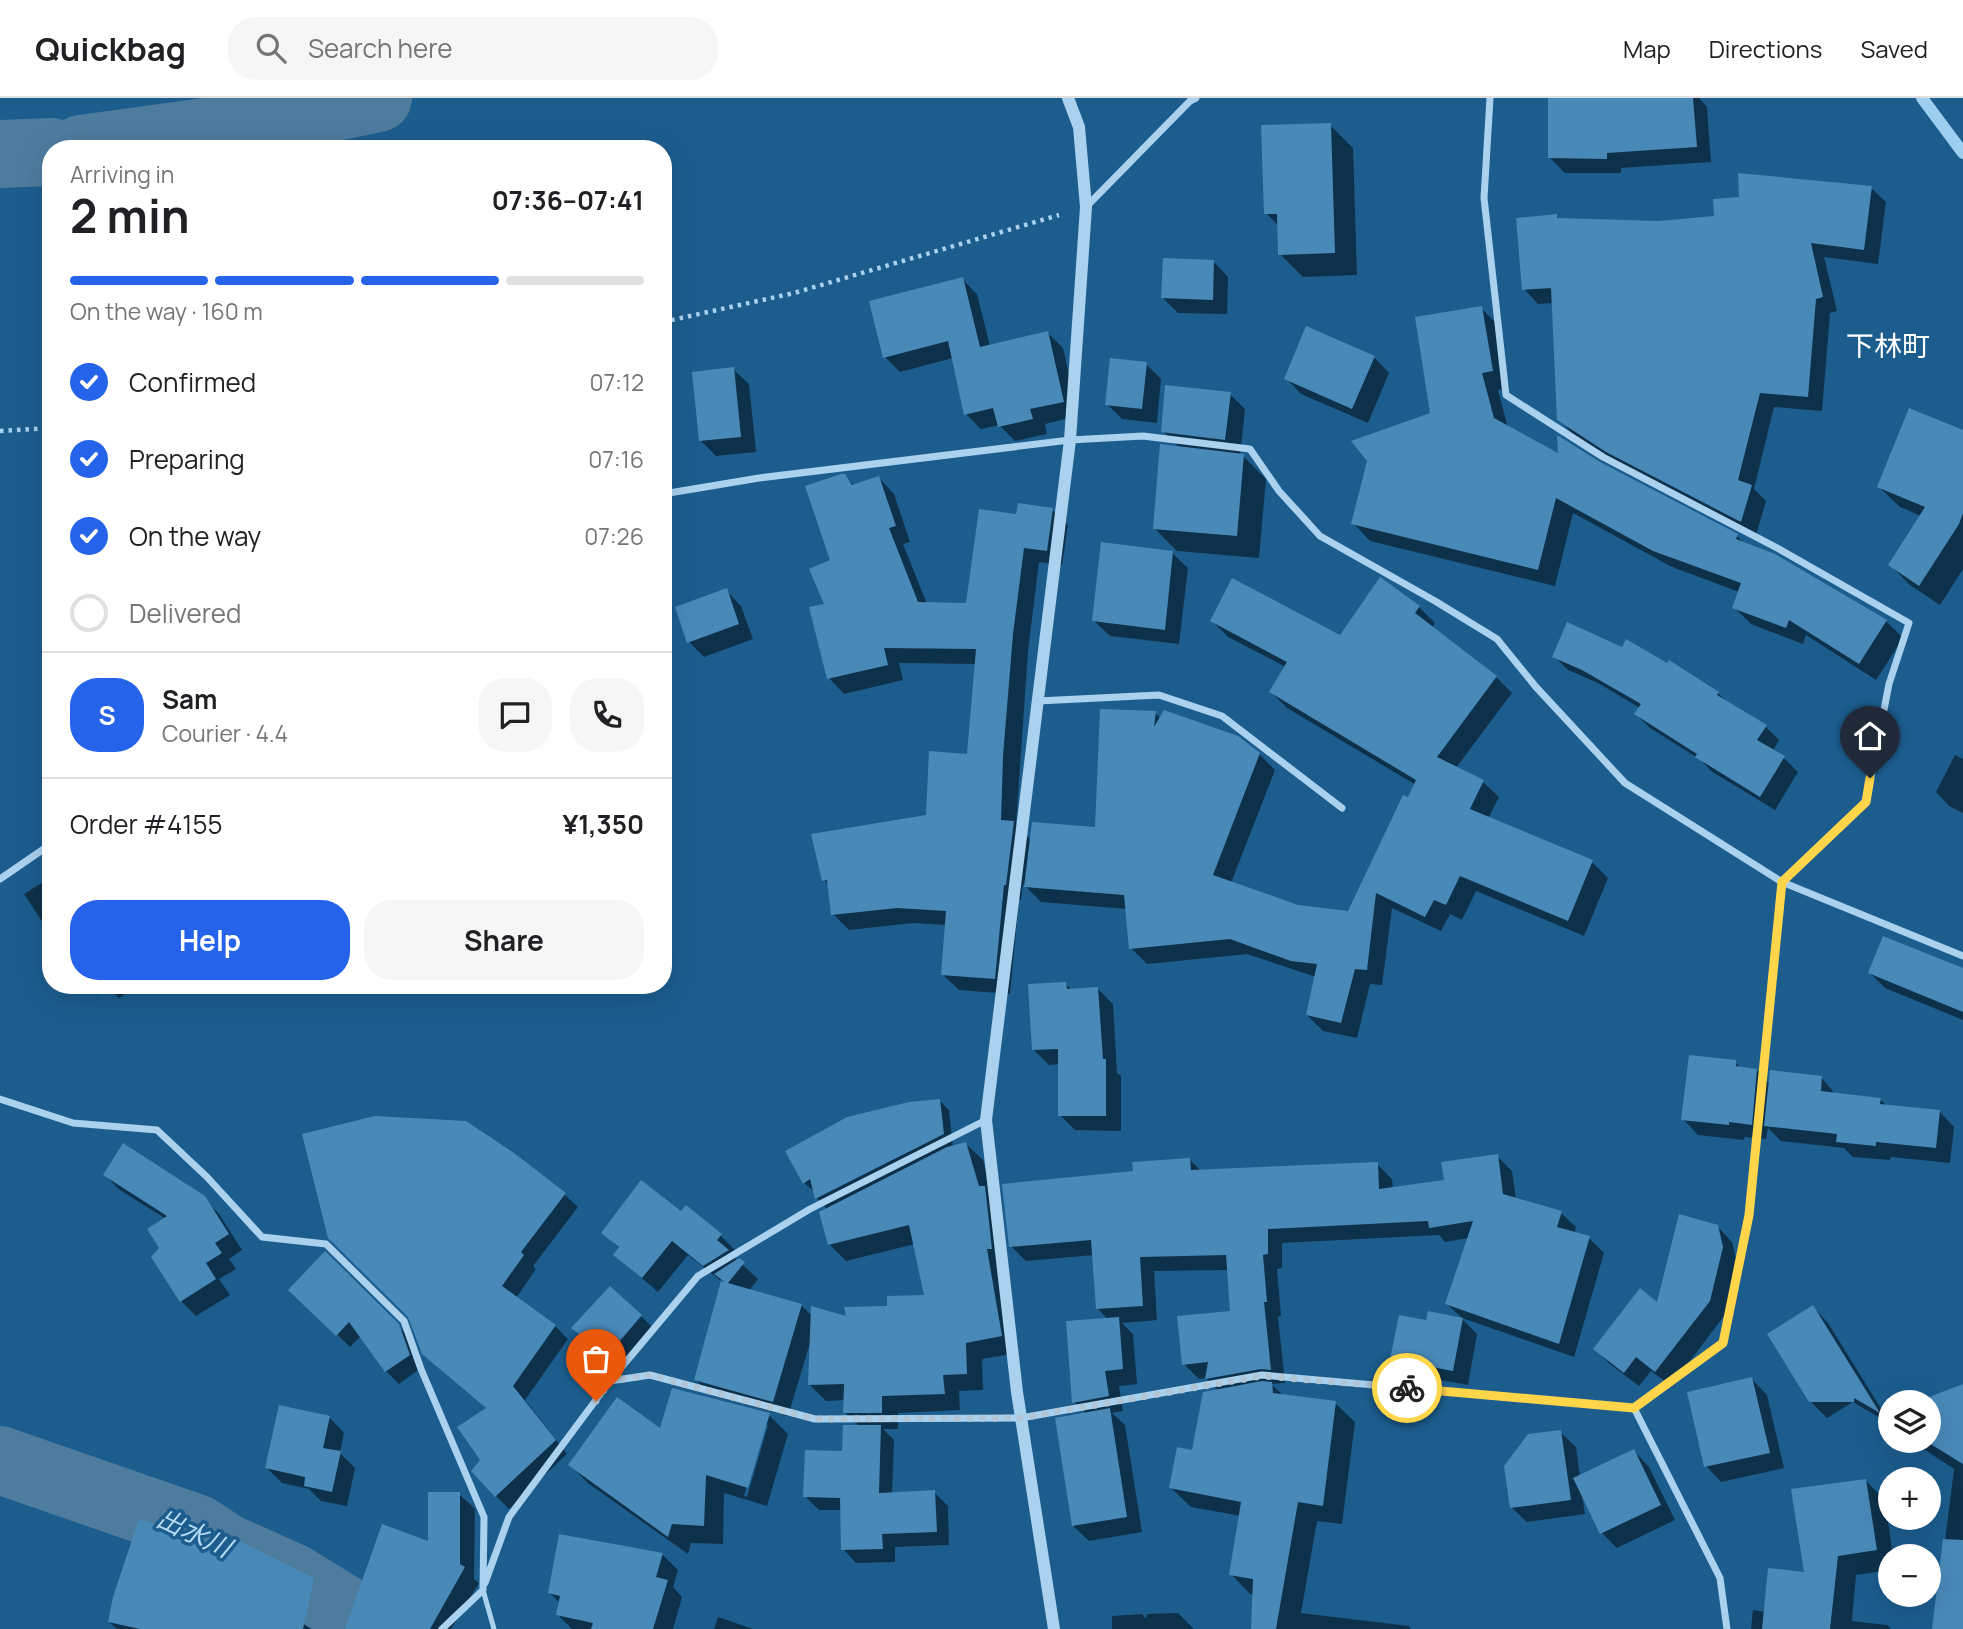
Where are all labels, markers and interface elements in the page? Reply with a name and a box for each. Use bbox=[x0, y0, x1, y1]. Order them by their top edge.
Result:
search box bbox=[228, 17, 718, 80]
text: Quickbag bbox=[35, 26, 186, 71]
icon: search bbox=[252, 29, 290, 67]
text: Search here bbox=[308, 30, 453, 66]
text: Map bbox=[1623, 32, 1671, 65]
text: Directions bbox=[1709, 32, 1822, 65]
text: Saved bbox=[1860, 32, 1928, 65]
text: Arriving in bbox=[70, 158, 175, 190]
text: 07:36–07:41 bbox=[492, 182, 644, 218]
text: 2 min bbox=[70, 184, 190, 247]
text: On the way · 160 m bbox=[70, 295, 263, 327]
district label: 下林町 bbox=[1846, 326, 1930, 364]
icon: check bbox=[70, 363, 108, 401]
text: Confirmed bbox=[129, 364, 256, 400]
text: 07:12 bbox=[589, 366, 644, 398]
icon: check bbox=[70, 440, 108, 478]
text: Preparing bbox=[129, 441, 245, 477]
text: 07:16 bbox=[588, 443, 644, 475]
icon: check bbox=[70, 517, 108, 555]
text: On the way bbox=[129, 518, 261, 554]
text: 07:26 bbox=[584, 520, 644, 552]
text: Delivered bbox=[129, 595, 241, 631]
button: chat bbox=[478, 678, 552, 752]
button: phone bbox=[570, 678, 644, 752]
text: Sam bbox=[162, 681, 217, 717]
text: S bbox=[98, 697, 116, 733]
pin bbox=[1840, 706, 1900, 778]
text: Courier · 4.4 bbox=[162, 717, 288, 749]
icon: home bbox=[1851, 717, 1889, 755]
text: Order #4155 bbox=[70, 806, 223, 842]
text: ¥1,350 bbox=[562, 806, 644, 842]
button: Help bbox=[70, 900, 350, 980]
button: Share bbox=[364, 900, 644, 980]
pin bbox=[566, 1329, 626, 1401]
icon: bag bbox=[577, 1340, 615, 1378]
courier bbox=[1372, 1353, 1442, 1423]
icon: bike bbox=[1388, 1369, 1426, 1407]
map controls bbox=[1878, 1390, 1941, 1607]
button: layers bbox=[1878, 1390, 1941, 1453]
button: + bbox=[1878, 1467, 1941, 1530]
water label: 出水川 bbox=[151, 1499, 240, 1566]
button: − bbox=[1878, 1544, 1941, 1607]

